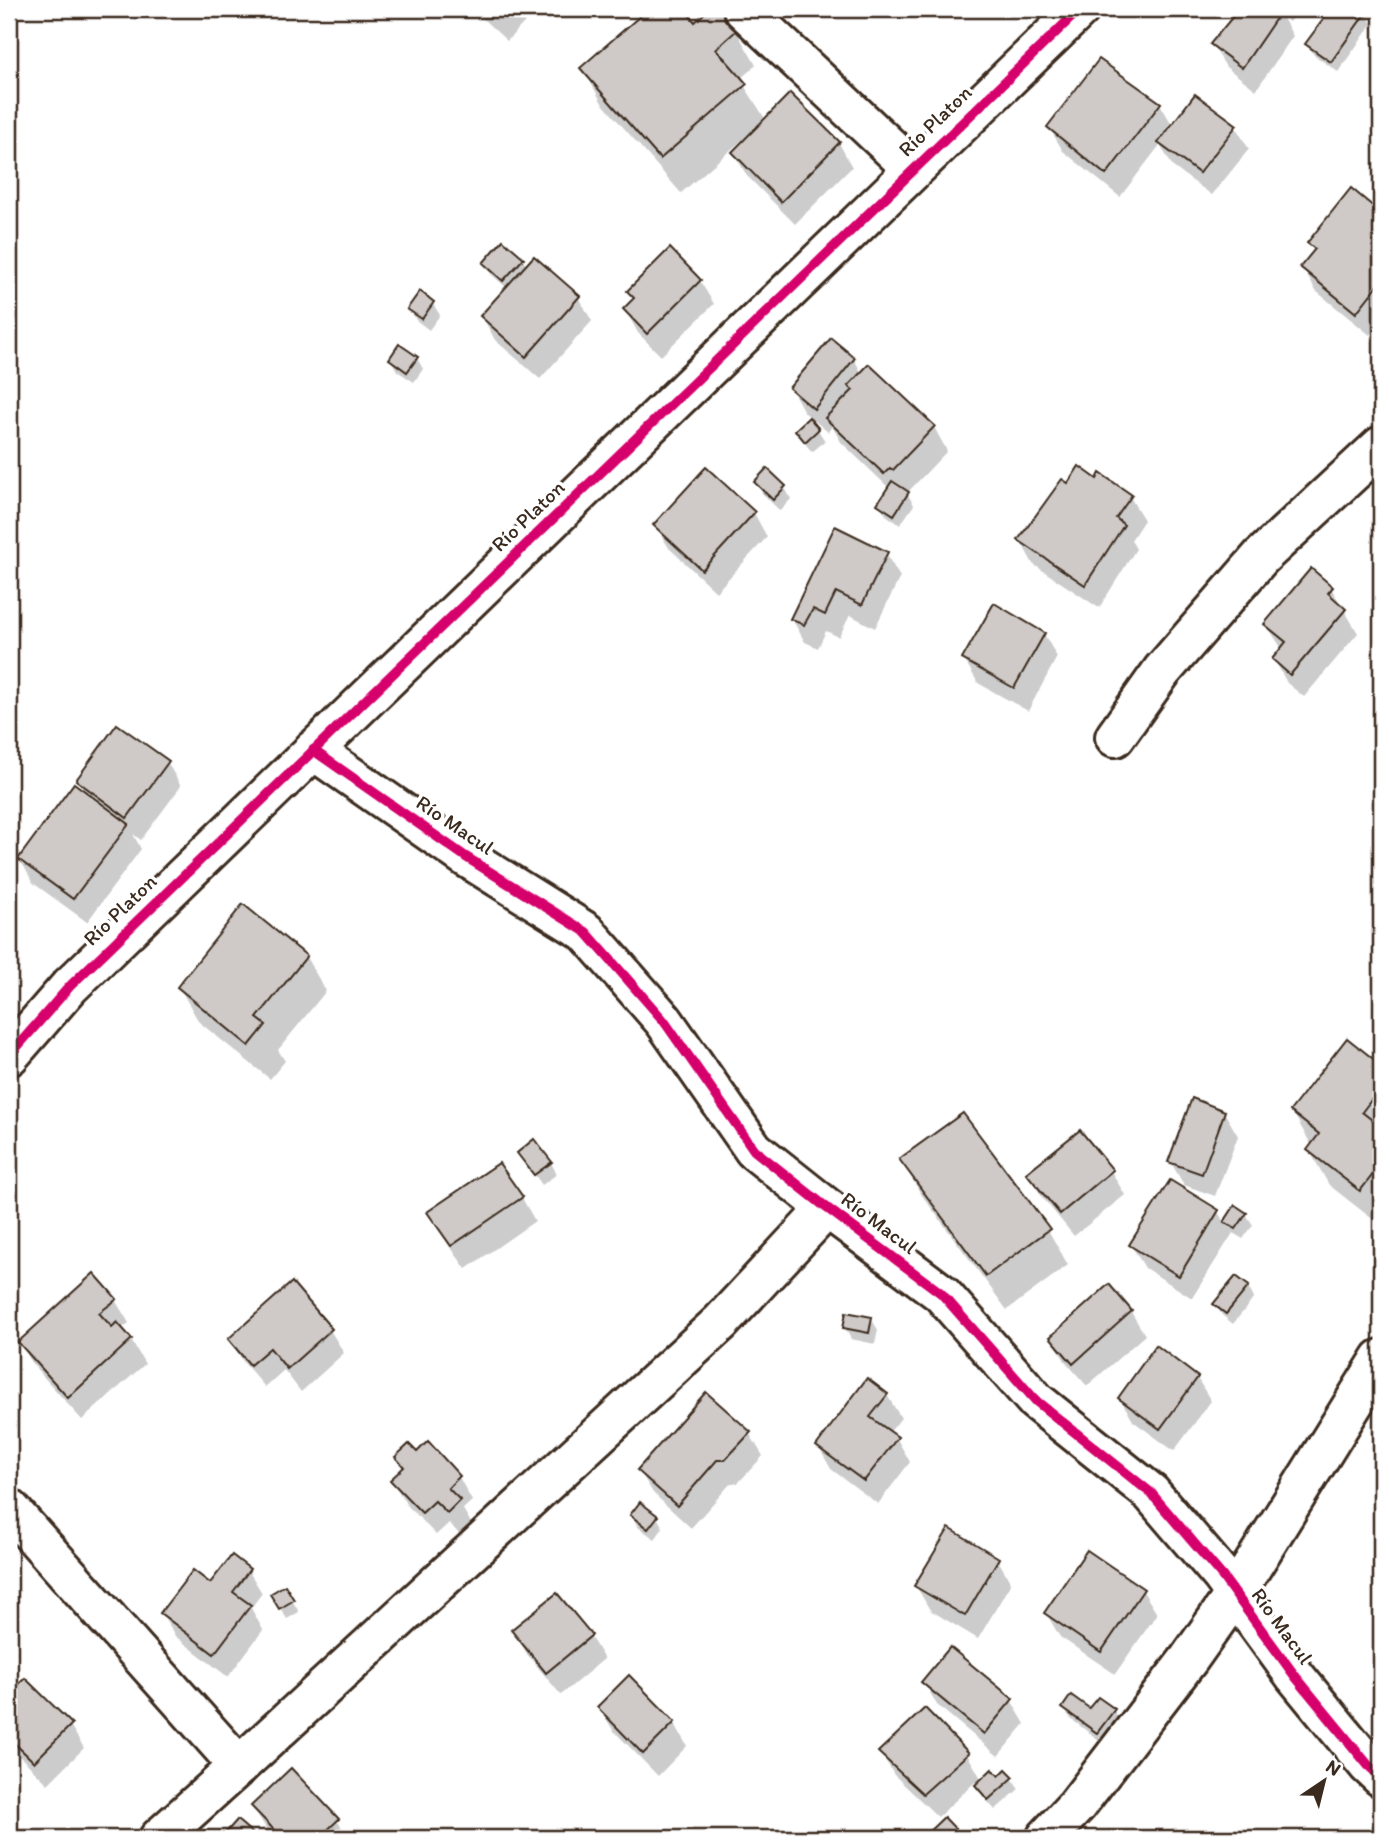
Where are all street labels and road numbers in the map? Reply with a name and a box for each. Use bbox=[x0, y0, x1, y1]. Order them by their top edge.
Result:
street label: Río Platon bbox=[893, 80, 977, 162]
street label: Río Platon bbox=[486, 475, 570, 557]
street label: Río Macul bbox=[412, 790, 499, 860]
street label: Río Platon bbox=[78, 869, 162, 951]
street label: Río Macul bbox=[837, 1186, 922, 1259]
street label: Río Macul bbox=[1246, 1583, 1318, 1669]

